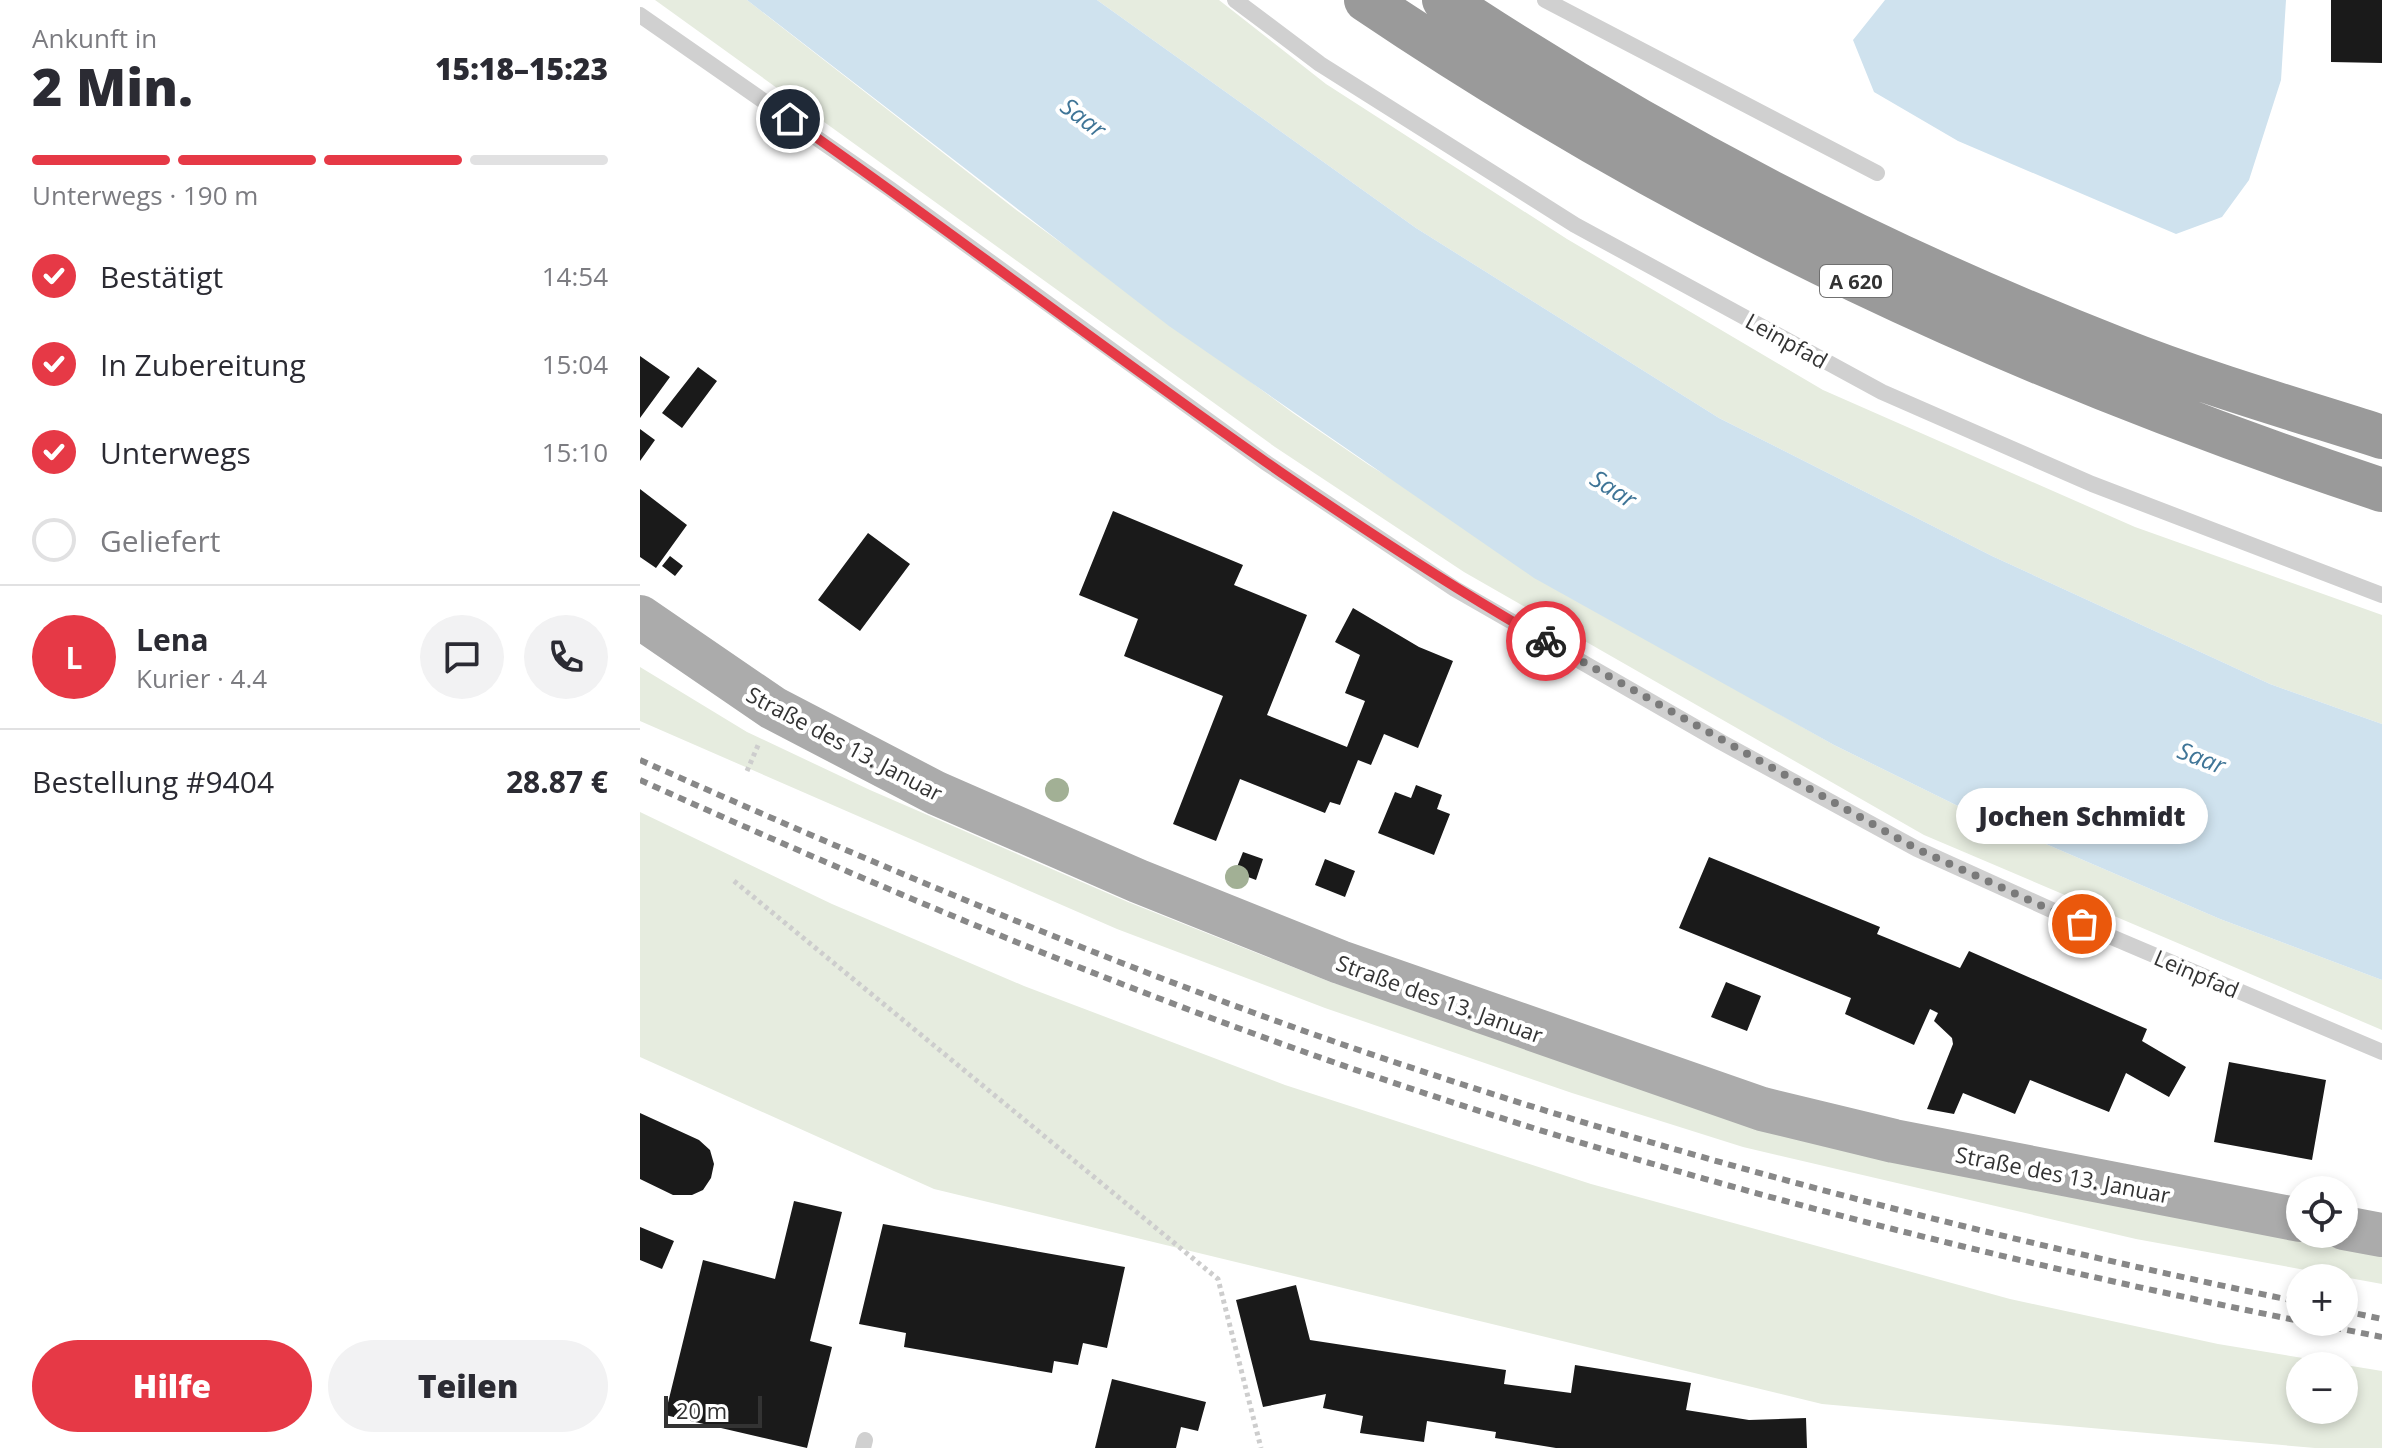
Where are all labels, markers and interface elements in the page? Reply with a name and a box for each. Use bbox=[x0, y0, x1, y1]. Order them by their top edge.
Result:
text: Ankunft in bbox=[32, 20, 157, 56]
text: 15:18–15:23 bbox=[435, 48, 608, 89]
text: 2 Min. bbox=[32, 50, 193, 121]
pin bbox=[756, 85, 824, 153]
water label: Saar bbox=[1055, 89, 1115, 146]
icon: home bbox=[768, 97, 812, 141]
text: Unterwegs · 190 m bbox=[32, 177, 258, 213]
icon: check bbox=[32, 254, 76, 298]
text: Bestätigt bbox=[100, 256, 223, 297]
text: 14:54 bbox=[542, 258, 608, 294]
road number: A 620 bbox=[1820, 265, 1892, 297]
street label: Leinpfad bbox=[1741, 305, 1833, 375]
icon: check bbox=[32, 342, 76, 386]
text: In Zubereitung bbox=[100, 344, 306, 385]
text: 15:04 bbox=[542, 346, 608, 382]
icon: check bbox=[32, 430, 76, 474]
text: Unterwegs bbox=[100, 432, 251, 473]
text: 15:10 bbox=[542, 434, 608, 470]
water label: Saar bbox=[1585, 461, 1645, 516]
text: Geliefert bbox=[100, 520, 221, 561]
courier bbox=[1506, 601, 1586, 681]
button: chat bbox=[420, 615, 504, 699]
button: phone bbox=[524, 615, 608, 699]
text: Lena bbox=[136, 619, 209, 660]
icon: bike bbox=[1524, 619, 1568, 663]
text: L bbox=[66, 637, 82, 678]
text: Kurier · 4.4 bbox=[136, 660, 267, 696]
street label: Straße des 13. Januar bbox=[742, 679, 948, 807]
water label: Saar bbox=[2173, 733, 2232, 782]
text: Bestellung #9404 bbox=[32, 761, 274, 802]
text: 28.87 € bbox=[506, 761, 608, 802]
callout: Jochen Schmidt bbox=[1956, 788, 2208, 844]
text: Jochen Schmidt bbox=[1979, 798, 2185, 834]
pin bbox=[2048, 890, 2116, 958]
icon: bag bbox=[2060, 902, 2104, 946]
street label: Leinpfad bbox=[2150, 942, 2244, 1004]
street label: Straße des 13. Januar bbox=[1332, 947, 1548, 1049]
street label: Straße des 13. Januar bbox=[1953, 1138, 2173, 1210]
map controls bbox=[2286, 1176, 2358, 1424]
button: locate bbox=[2286, 1176, 2358, 1248]
button: + bbox=[2286, 1264, 2358, 1336]
button: Hilfe bbox=[32, 1340, 312, 1432]
button: Teilen bbox=[328, 1340, 608, 1432]
button: − bbox=[2286, 1352, 2358, 1424]
scale bar bbox=[664, 1392, 762, 1428]
text: 20 m bbox=[676, 1395, 727, 1425]

